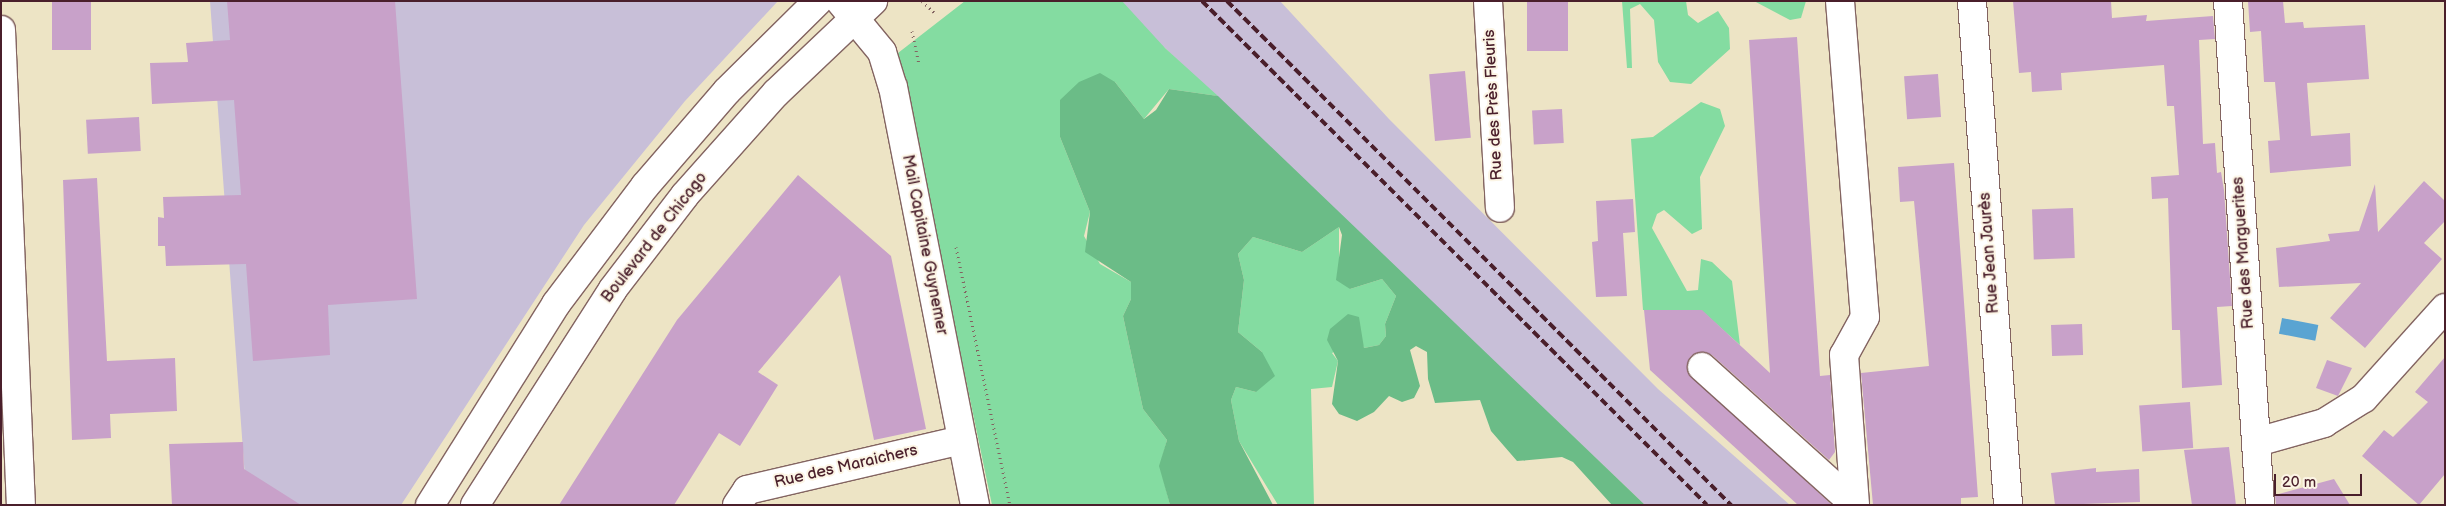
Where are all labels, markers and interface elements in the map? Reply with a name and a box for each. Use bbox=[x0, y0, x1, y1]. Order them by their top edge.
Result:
street label: Rue des Près Fleuris bbox=[1480, 29, 1508, 181]
street label: Mail Capitaine Guynemer bbox=[897, 153, 951, 337]
street label: Boulevard de Chicago bbox=[598, 169, 712, 307]
street label: Rue des Marguerites bbox=[2229, 176, 2259, 330]
street label: Rue Jean Jaurès bbox=[1976, 191, 2004, 315]
street label: Rue des Maraichers bbox=[772, 441, 920, 493]
scale bar bbox=[2276, 464, 2364, 496]
text: 20 m bbox=[2282, 473, 2316, 492]

